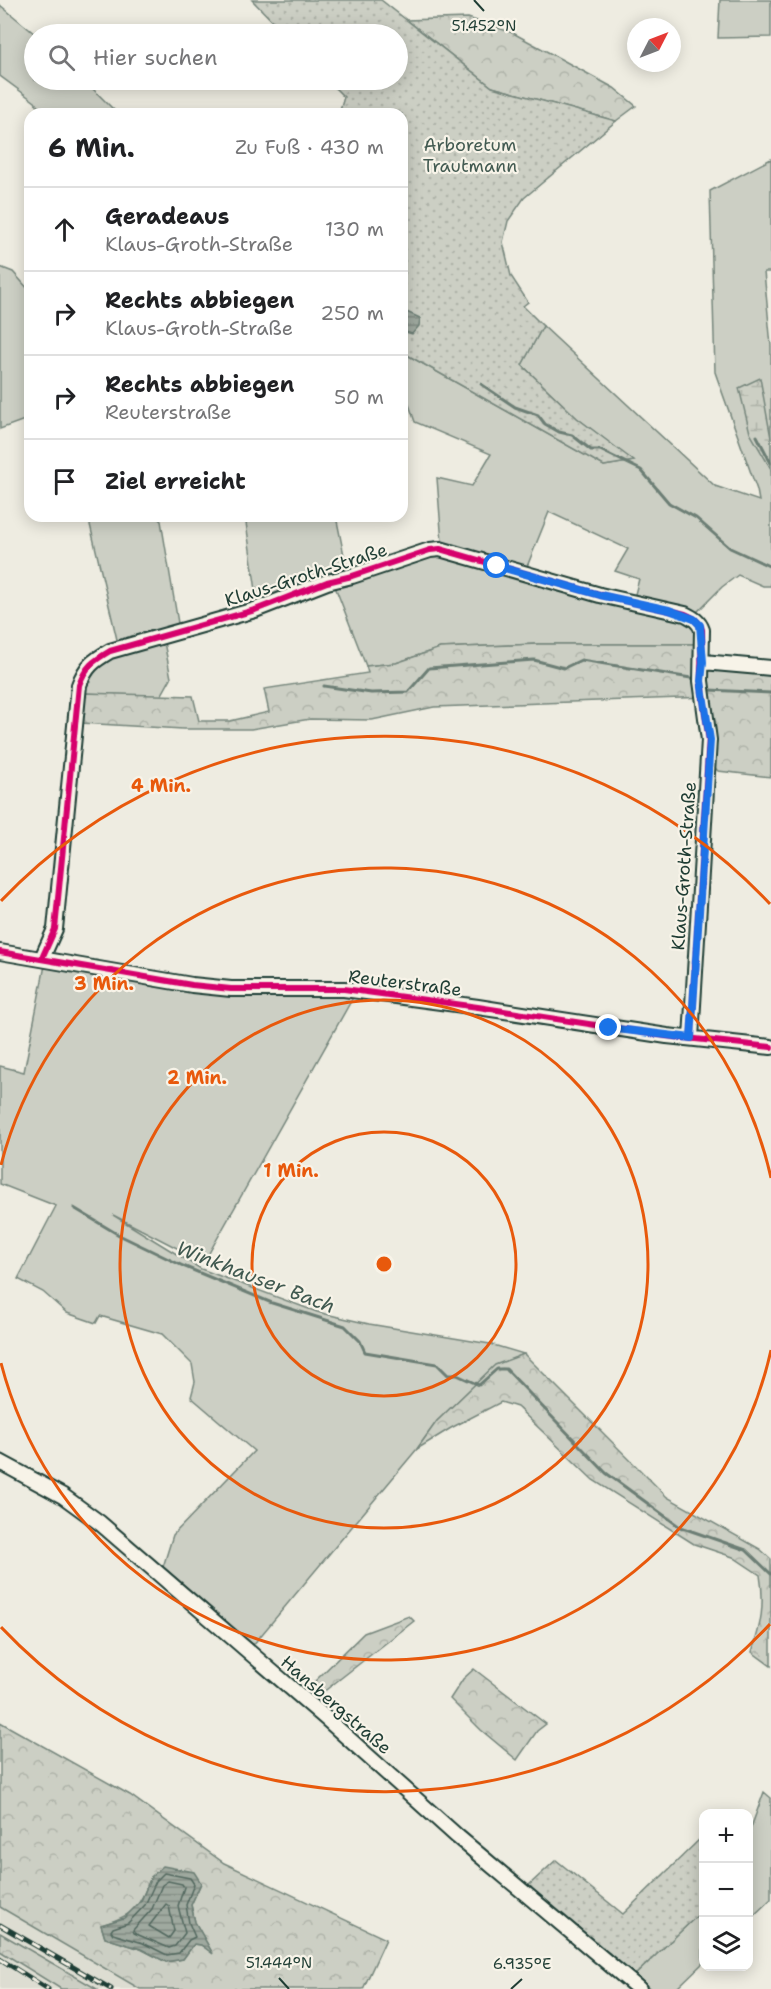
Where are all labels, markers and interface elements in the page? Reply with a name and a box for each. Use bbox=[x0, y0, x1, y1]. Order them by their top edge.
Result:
text: 51.452°N bbox=[452, 16, 516, 36]
north arrow bbox=[627, 18, 681, 72]
search box bbox=[24, 24, 408, 90]
icon: search bbox=[45, 41, 78, 74]
text: Hier suchen bbox=[93, 43, 218, 72]
text: 6 Min. bbox=[48, 130, 135, 165]
park label: Arboretum Trautmann bbox=[423, 133, 517, 178]
text: Zu Fuß · 430 m bbox=[235, 134, 384, 160]
text: Geradeaus bbox=[105, 202, 229, 231]
icon: ahead bbox=[48, 213, 81, 246]
text: 130 m bbox=[325, 216, 384, 242]
text: Klaus-Groth-Straße bbox=[105, 231, 293, 257]
text: Rechts abbiegen bbox=[105, 286, 294, 315]
icon: right bbox=[48, 297, 81, 330]
text: 250 m bbox=[320, 300, 384, 326]
text: Klaus-Groth-Straße bbox=[105, 315, 293, 341]
text: Rechts abbiegen bbox=[105, 370, 294, 399]
icon: right bbox=[48, 381, 81, 414]
text: 50 m bbox=[334, 384, 384, 410]
text: Reuterstraße bbox=[105, 399, 232, 425]
icon: arrive bbox=[48, 465, 81, 498]
text: Ziel erreicht bbox=[105, 467, 246, 496]
street label: Klaus-Groth-Straße bbox=[222, 537, 390, 613]
route start bbox=[483, 552, 509, 578]
text: 4 Min. bbox=[131, 774, 191, 798]
street label: Klaus-Groth-Straße bbox=[666, 781, 702, 951]
street label: Reuterstraße bbox=[347, 964, 463, 1002]
text: 3 Min. bbox=[74, 972, 134, 996]
route end bbox=[595, 1014, 621, 1040]
text: 2 Min. bbox=[167, 1066, 227, 1090]
text: 1 Min. bbox=[263, 1159, 319, 1183]
water label: Winkhauser Bach bbox=[173, 1235, 339, 1319]
centre of rings bbox=[374, 1254, 394, 1274]
street label: Hansbergstraße bbox=[276, 1650, 396, 1760]
map controls bbox=[699, 1809, 753, 1971]
button: + bbox=[699, 1809, 753, 1863]
button: − bbox=[699, 1863, 753, 1917]
button: layers bbox=[699, 1917, 753, 1971]
text: 51.444°N bbox=[246, 1953, 312, 1973]
text: 6.935°E bbox=[493, 1954, 551, 1974]

